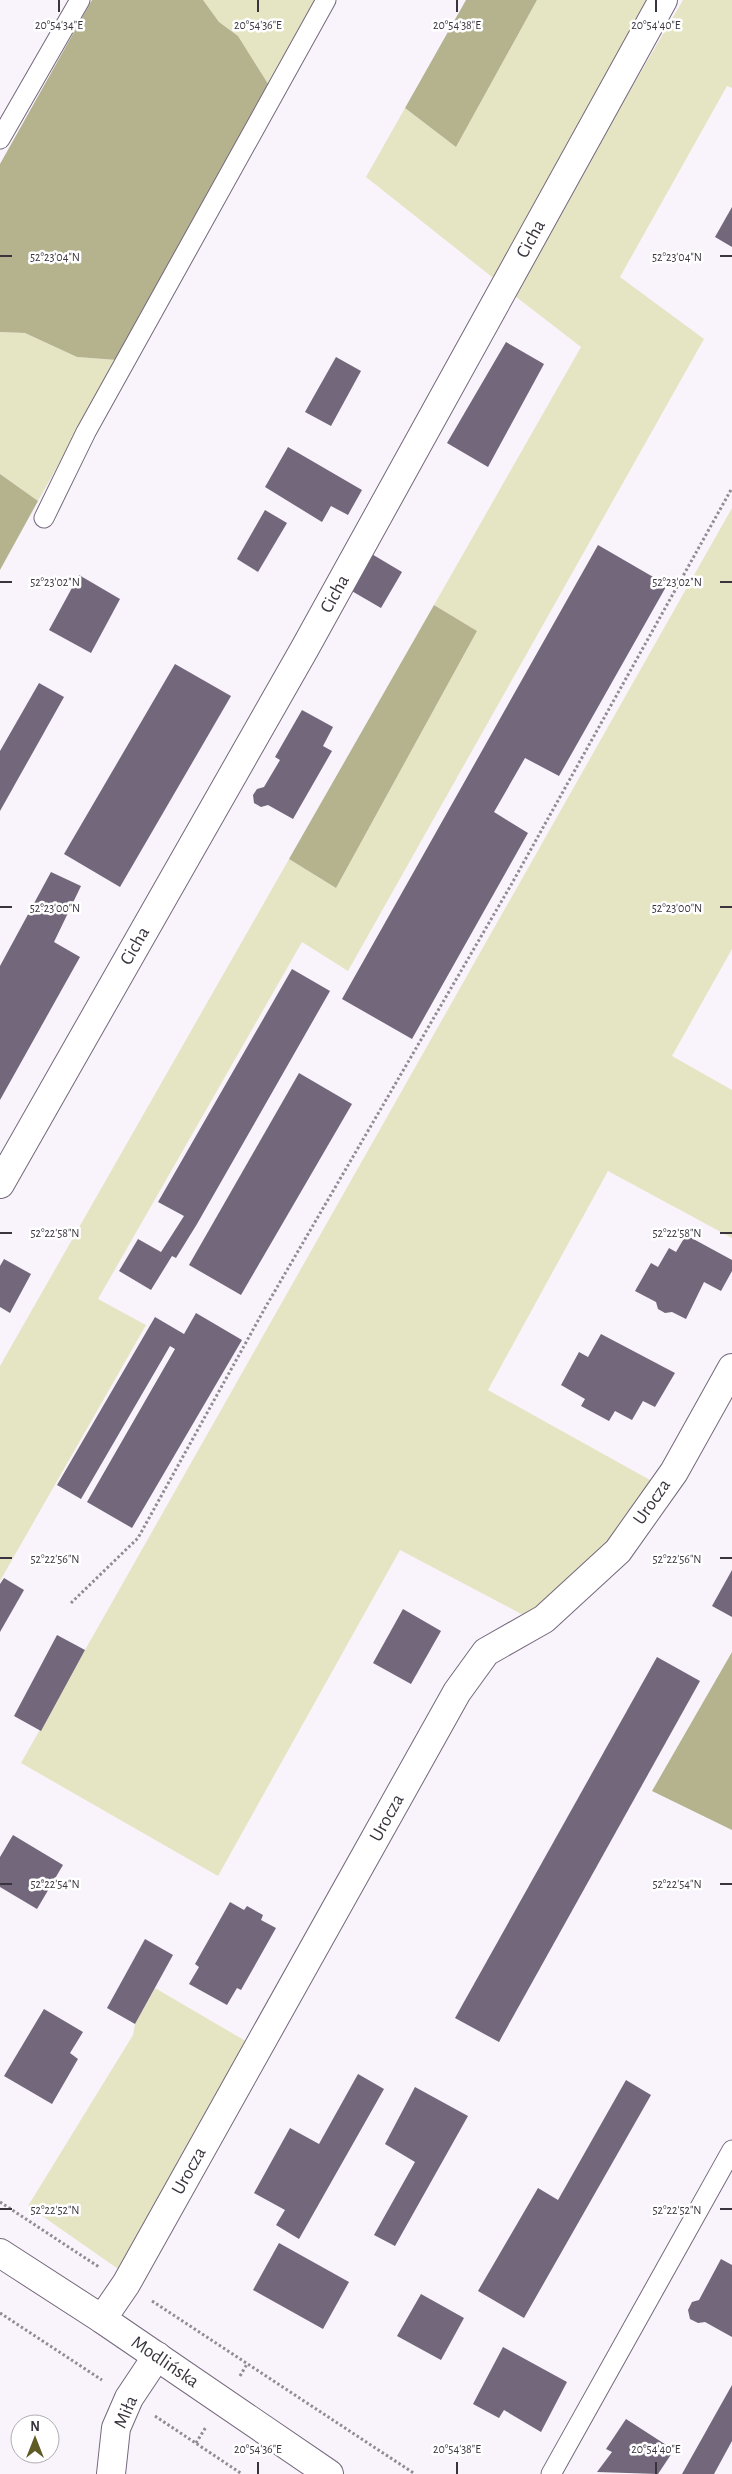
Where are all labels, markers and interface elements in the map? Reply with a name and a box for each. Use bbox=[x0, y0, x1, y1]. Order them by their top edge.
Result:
text: 20°54'34"E bbox=[35, 19, 83, 31]
text: 20°54'36"E bbox=[234, 19, 282, 31]
text: 20°54'38"E bbox=[433, 19, 481, 31]
text: 20°54'40"E bbox=[631, 19, 681, 31]
street label: Cicha bbox=[513, 217, 549, 261]
text: 52°23'04"N bbox=[30, 251, 80, 263]
text: 52°23'04"N bbox=[652, 251, 702, 263]
street label: Cicha bbox=[317, 572, 353, 616]
text: 52°23'02"N bbox=[30, 576, 80, 588]
text: 52°23'02"N bbox=[652, 576, 702, 588]
text: 52°23'00"N bbox=[30, 902, 80, 914]
text: 52°23'00"N bbox=[652, 902, 702, 914]
street label: Cicha bbox=[117, 924, 153, 968]
text: 52°22'58"N bbox=[30, 1227, 80, 1239]
text: 52°22'58"N bbox=[652, 1227, 702, 1239]
street label: Urocza bbox=[630, 1476, 674, 1528]
text: 52°22'56"N bbox=[30, 1553, 80, 1565]
text: 52°22'56"N bbox=[652, 1553, 702, 1565]
street label: Urocza bbox=[366, 1791, 408, 1845]
text: 52°22'54"N bbox=[30, 1878, 80, 1890]
text: 52°22'54"N bbox=[652, 1878, 702, 1890]
street label: Urocza bbox=[168, 2144, 210, 2198]
text: 52°22'52"N bbox=[31, 2204, 79, 2216]
text: 52°22'52"N bbox=[653, 2204, 701, 2216]
street label: Modlińska bbox=[128, 2333, 202, 2392]
street label: Miła bbox=[111, 2393, 141, 2431]
north arrow bbox=[10, 2414, 60, 2464]
text: N bbox=[30, 2420, 40, 2434]
text: 20°54'36"E bbox=[234, 2443, 282, 2455]
text: 20°54'38"E bbox=[433, 2443, 481, 2455]
text: 20°54'40"E bbox=[631, 2443, 681, 2455]

